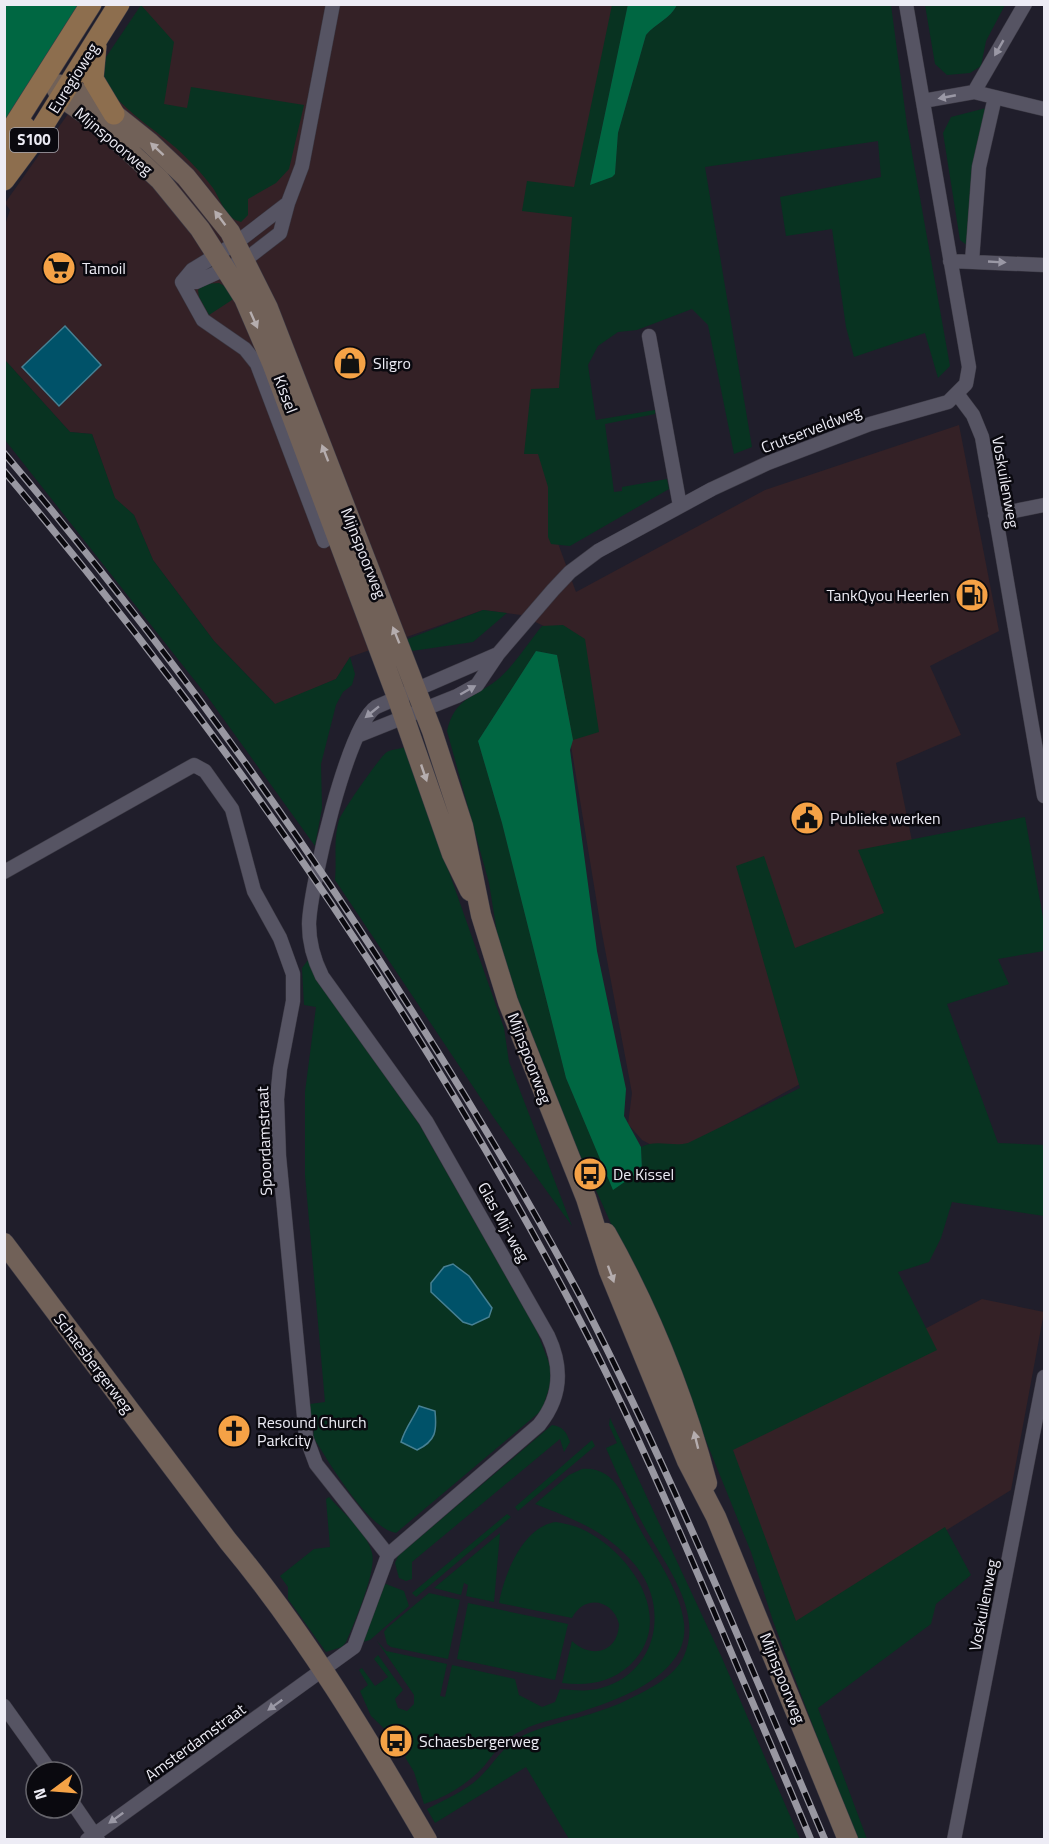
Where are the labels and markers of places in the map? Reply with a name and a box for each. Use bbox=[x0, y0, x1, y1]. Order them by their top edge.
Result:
supermarket icon: Tamoil bbox=[41, 250, 77, 286]
place label: Tamoil bbox=[82, 256, 126, 280]
shop icon: Sligro bbox=[332, 345, 368, 381]
place label: Sligro bbox=[373, 351, 411, 375]
fuel station icon: TankQyou Heerlen bbox=[954, 577, 990, 613]
place label: TankQyou Heerlen bbox=[826, 583, 949, 607]
public building icon: Publieke werken bbox=[789, 800, 825, 836]
place label: Publieke werken bbox=[830, 806, 941, 830]
bus stop icon: De Kissel bbox=[572, 1156, 608, 1192]
place label: De Kissel bbox=[613, 1162, 674, 1186]
place label: Resound Church Parkcity bbox=[257, 1410, 367, 1452]
church icon: Resound Church Parkcity bbox=[216, 1413, 252, 1449]
bus stop icon: Schaesbergerweg bbox=[378, 1723, 414, 1759]
place label: Schaesbergerweg bbox=[419, 1729, 539, 1753]

